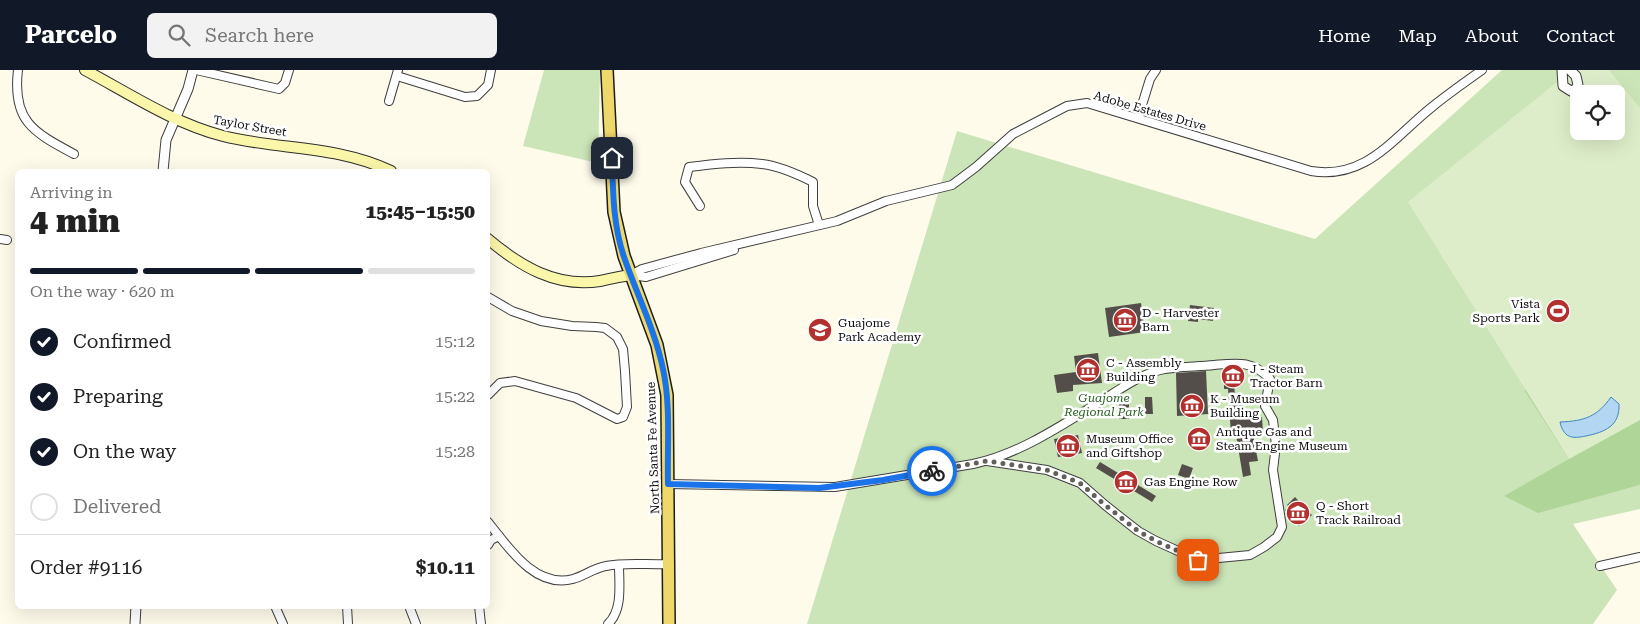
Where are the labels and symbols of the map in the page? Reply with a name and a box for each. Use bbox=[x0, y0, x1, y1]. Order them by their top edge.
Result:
street label: Adobe Estates Drive bbox=[1092, 88, 1208, 134]
street label: Taylor Street bbox=[212, 113, 288, 139]
pin bbox=[591, 137, 633, 179]
place label: Vista Sports Park bbox=[1473, 297, 1540, 325]
sports icon: Vista Sports Park bbox=[1545, 298, 1571, 324]
place label: D - Harvester Barn bbox=[1142, 306, 1219, 334]
museum icon: D - Harvester Barn bbox=[1112, 307, 1138, 333]
place label: Guajome Park Academy bbox=[838, 316, 922, 344]
school or university icon: Guajome Park Academy bbox=[807, 317, 833, 343]
place label: C - Assembly Building bbox=[1106, 356, 1183, 384]
museum icon: C - Assembly Building bbox=[1075, 357, 1101, 383]
place label: J - Steam Tractor Barn bbox=[1250, 362, 1323, 390]
museum icon: J - Steam Tractor Barn bbox=[1220, 363, 1246, 389]
street label: North Santa Fe Avenue bbox=[644, 381, 662, 514]
park label: Guajome Regional Park bbox=[1063, 391, 1144, 419]
place label: K - Museum Building bbox=[1210, 392, 1280, 420]
museum icon: K - Museum Building bbox=[1179, 393, 1205, 419]
place label: Antique Gas and Steam Engine Museum bbox=[1216, 425, 1348, 453]
museum icon: Antique Gas and Steam Engine Museum bbox=[1186, 426, 1212, 452]
place label: Museum Office and Giftshop bbox=[1086, 432, 1174, 460]
museum icon: Museum Office and Giftshop bbox=[1055, 433, 1081, 459]
courier bbox=[907, 446, 957, 496]
museum icon: Gas Engine Row bbox=[1113, 469, 1139, 495]
place label: Gas Engine Row bbox=[1144, 475, 1237, 489]
place label: Q - Short Track Railroad bbox=[1316, 499, 1401, 527]
museum icon: Q - Short Track Railroad bbox=[1285, 500, 1311, 526]
pin bbox=[1177, 539, 1219, 581]

